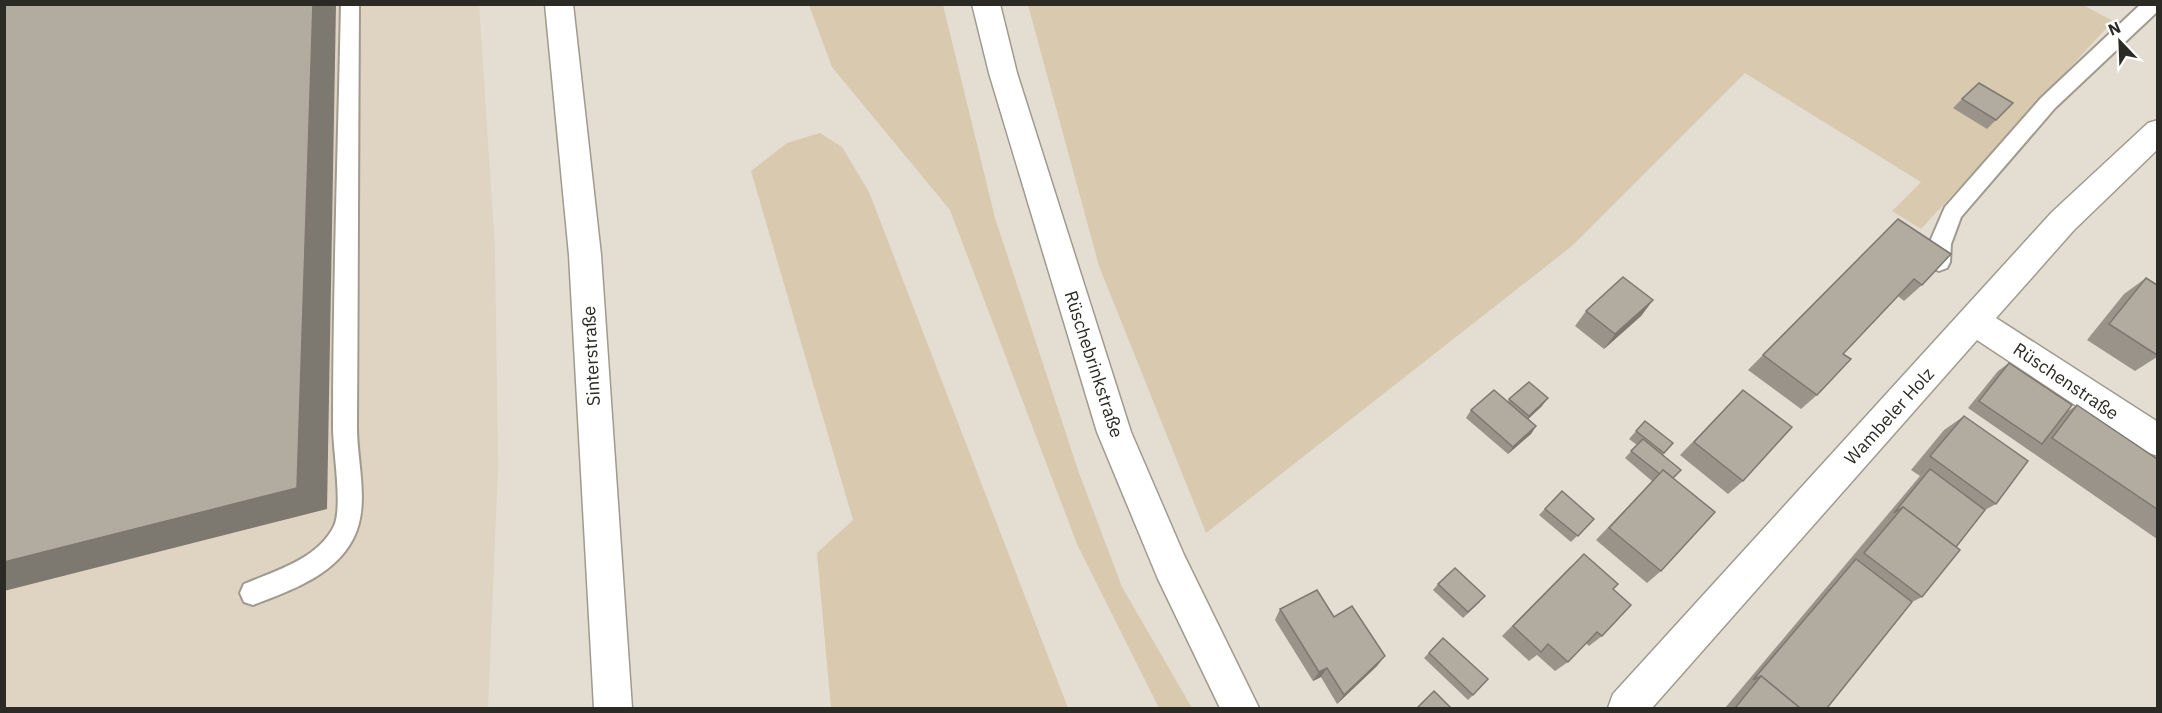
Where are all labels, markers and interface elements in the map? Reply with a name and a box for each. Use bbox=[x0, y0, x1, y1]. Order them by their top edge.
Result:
north arrow bbox=[2090, 12, 2150, 72]
text: N bbox=[2105, 17, 2123, 40]
street label: Rüschebrinkstraße bbox=[1059, 288, 1129, 441]
street label: Sinterstraße bbox=[577, 305, 605, 407]
street label: Rüschenstraße bbox=[2009, 337, 2123, 425]
street label: Wambeler Holz bbox=[1839, 363, 1939, 469]

